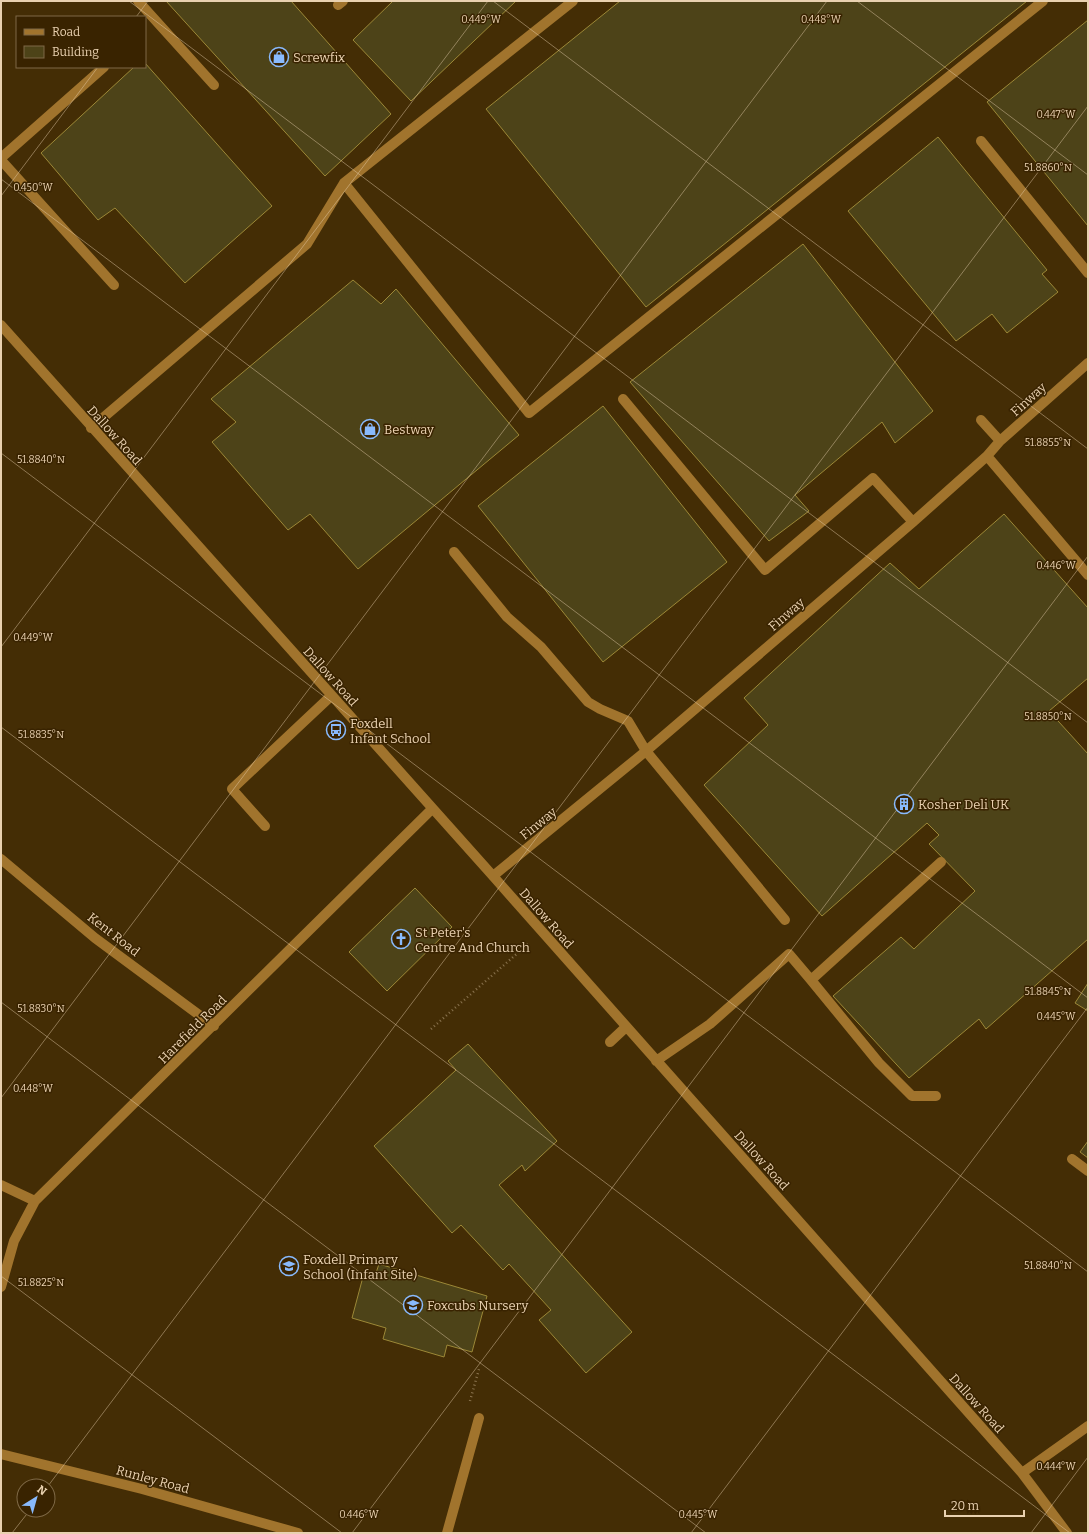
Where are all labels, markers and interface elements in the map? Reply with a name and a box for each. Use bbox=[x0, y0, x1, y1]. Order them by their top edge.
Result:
text: 0.449°W bbox=[461, 14, 502, 26]
text: 0.448°W bbox=[801, 14, 842, 26]
legend bbox=[16, 16, 146, 68]
text: Road bbox=[52, 25, 80, 39]
text: Building bbox=[52, 45, 99, 59]
shop icon: Screwfix bbox=[268, 46, 290, 68]
place label: Screwfix bbox=[293, 50, 345, 65]
text: 0.447°W bbox=[1036, 109, 1076, 121]
text: 51.8860°N bbox=[1024, 162, 1072, 174]
text: 0.450°W bbox=[13, 182, 54, 194]
street label: Finway bbox=[1007, 379, 1049, 419]
street label: Dallow Road bbox=[84, 403, 145, 468]
shop icon: Bestway bbox=[359, 418, 381, 440]
place label: Bestway bbox=[384, 422, 434, 437]
text: 51.8855°N bbox=[1025, 437, 1071, 449]
text: 51.8840°N bbox=[17, 454, 65, 466]
text: 0.446°W bbox=[1036, 560, 1077, 572]
street label: Finway bbox=[765, 595, 807, 634]
text: 0.449°W bbox=[13, 632, 54, 644]
street label: Dallow Road bbox=[300, 644, 361, 709]
text: 51.8850°N bbox=[1024, 711, 1072, 723]
place label: Foxdell Infant School bbox=[350, 716, 431, 746]
bus stop icon: Foxdell Infant School bbox=[325, 719, 347, 741]
text: 51.8835°N bbox=[18, 729, 64, 741]
building icon: Kosher Deli UK bbox=[893, 793, 915, 815]
place label: Kosher Deli UK bbox=[918, 797, 1010, 812]
street label: Finway bbox=[517, 804, 560, 843]
street label: Dallow Road bbox=[517, 885, 577, 952]
street label: Kent Road bbox=[85, 909, 143, 960]
place label: St Peter's Centre And Church bbox=[415, 925, 530, 955]
church icon: St Peter's Centre And Church bbox=[390, 928, 412, 950]
text: 51.8845°N bbox=[1025, 986, 1071, 998]
street label: Harefield Road bbox=[155, 992, 230, 1066]
text: 51.8830°N bbox=[17, 1003, 65, 1015]
text: 0.445°W bbox=[1036, 1011, 1076, 1023]
text: 0.448°W bbox=[13, 1083, 54, 1095]
street label: Dallow Road bbox=[731, 1128, 792, 1193]
place label: Foxdell Primary School (Infant Site) bbox=[303, 1252, 417, 1282]
school or university icon: Foxdell Primary School (Infant Site) bbox=[278, 1255, 300, 1277]
text: 51.8840°N bbox=[1024, 1260, 1072, 1272]
text: 51.8825°N bbox=[18, 1277, 64, 1289]
school or university icon: Foxcubs Nursery bbox=[402, 1294, 424, 1316]
place label: Foxcubs Nursery bbox=[427, 1298, 528, 1313]
street label: Dallow Road bbox=[946, 1371, 1007, 1436]
text: 0.444°W bbox=[1036, 1461, 1077, 1473]
street label: Runley Road bbox=[115, 1463, 191, 1497]
north arrow bbox=[16, 1478, 56, 1518]
text: N bbox=[34, 1483, 49, 1498]
scale bar bbox=[945, 1492, 1024, 1518]
text: 20 m bbox=[951, 1499, 980, 1513]
text: 0.446°W bbox=[339, 1509, 380, 1521]
text: 0.445°W bbox=[678, 1509, 718, 1521]

